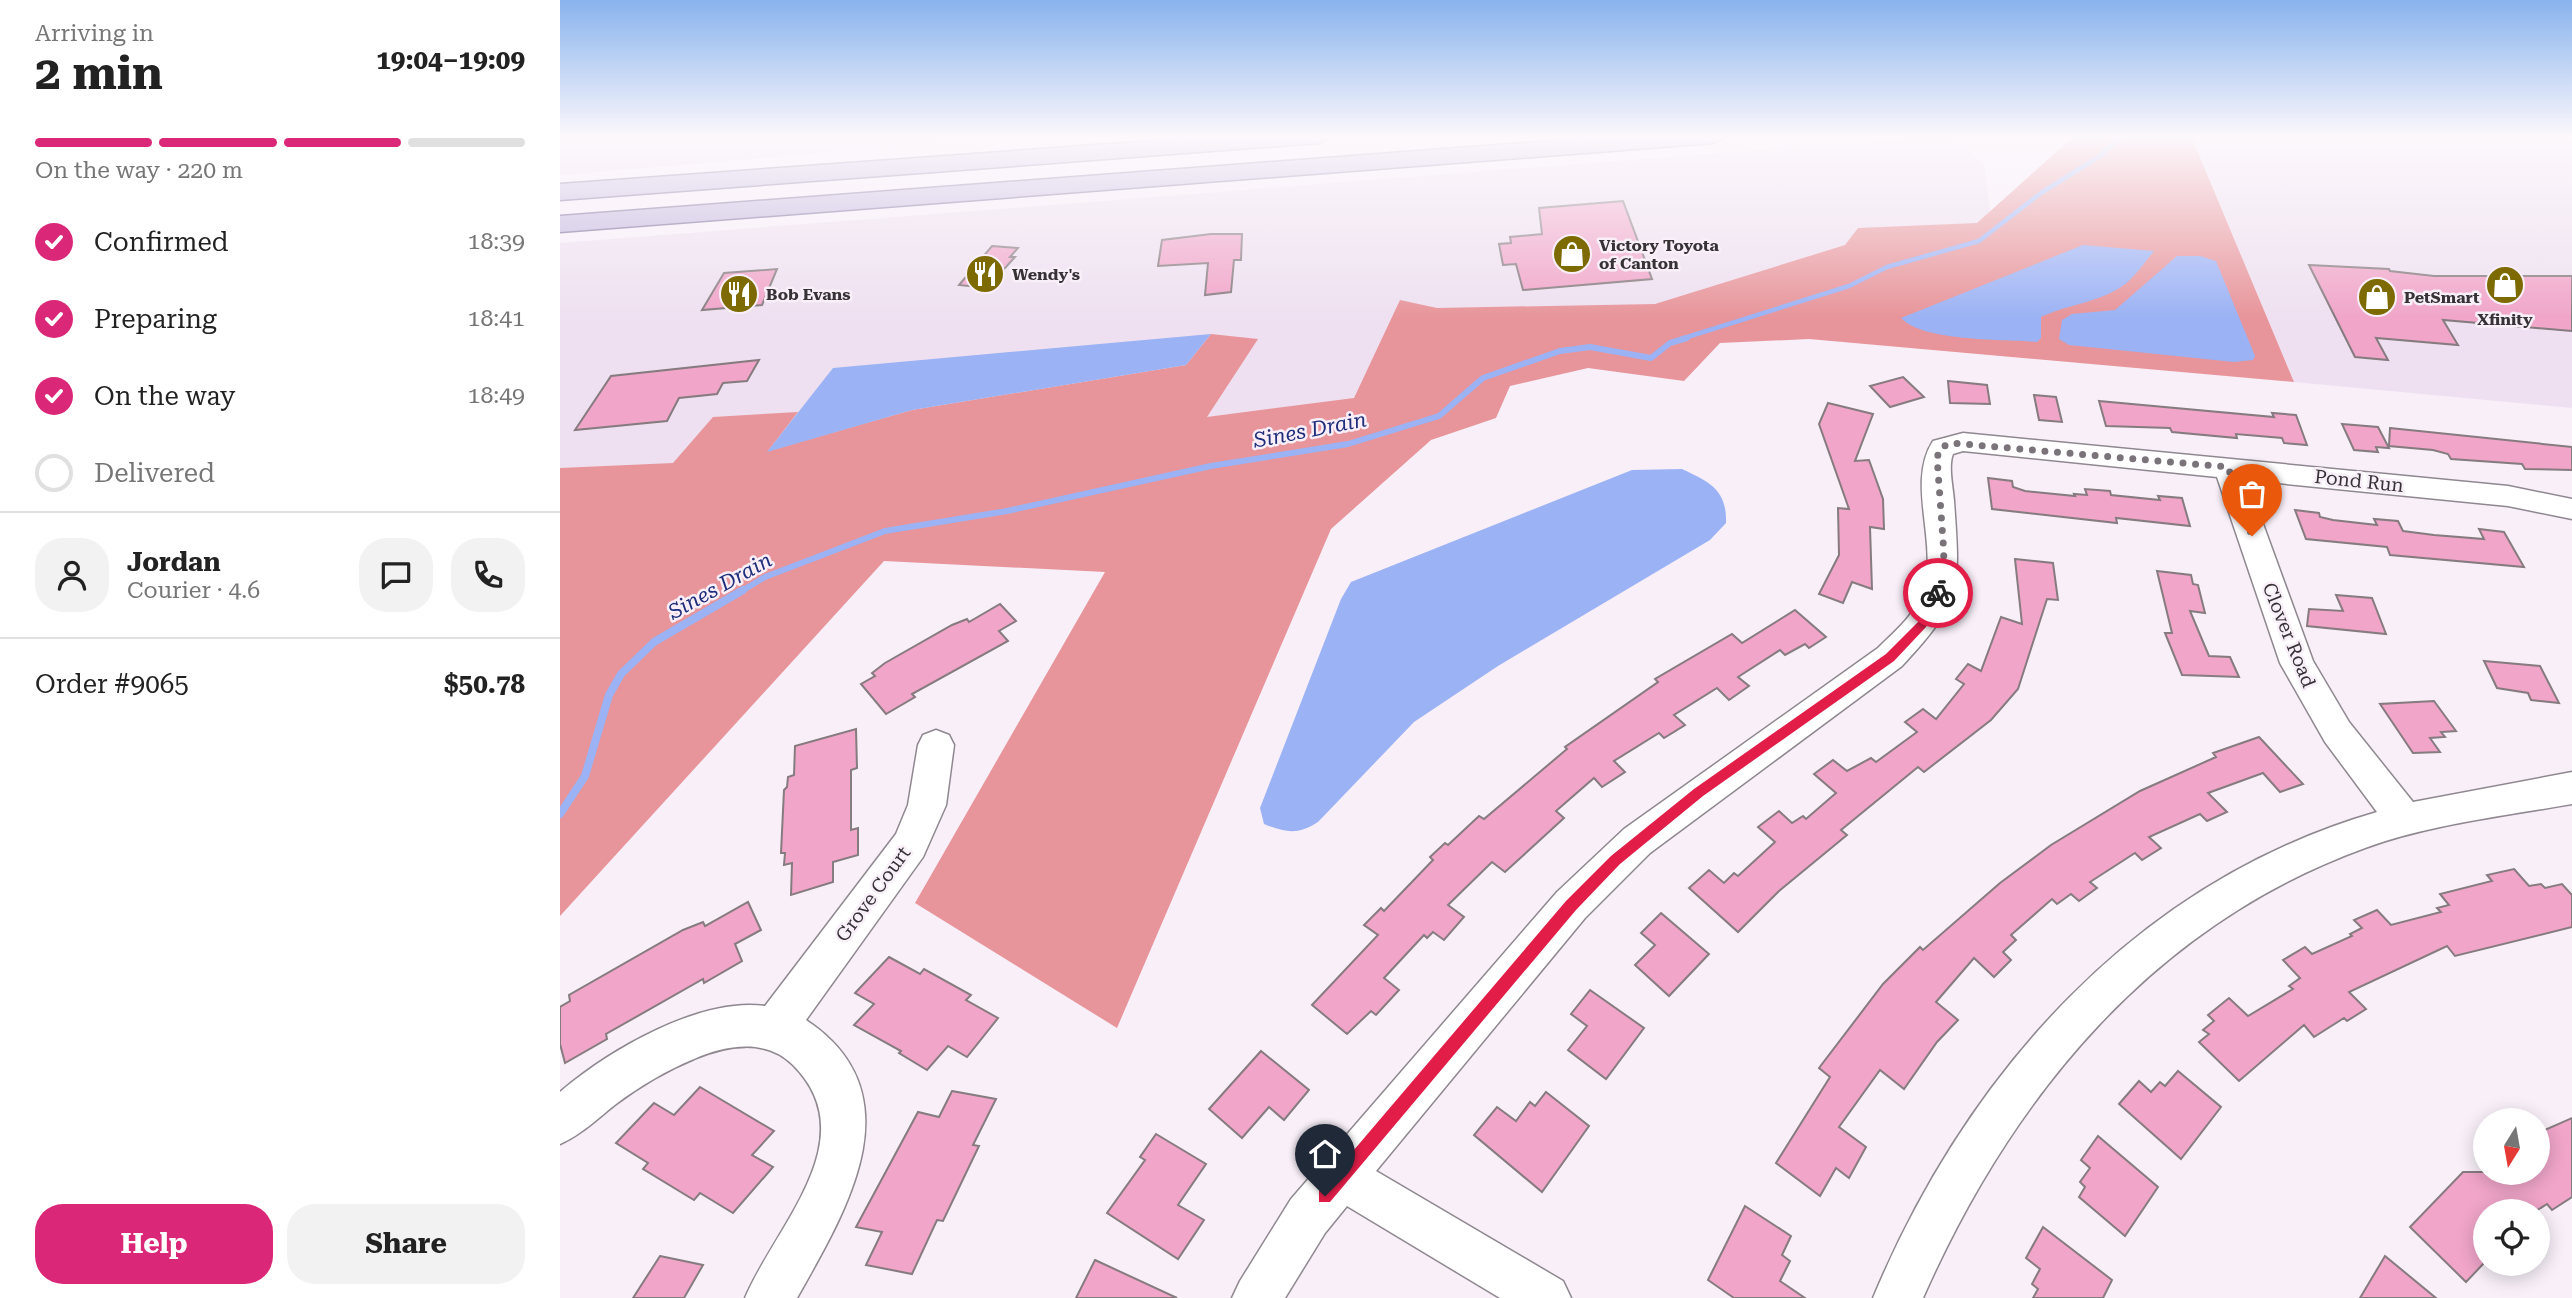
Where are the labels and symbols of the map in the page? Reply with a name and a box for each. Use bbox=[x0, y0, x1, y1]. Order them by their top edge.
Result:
shop icon: Victory Toyota of Canton bbox=[1551, 233, 1593, 275]
place label: Victory Toyota of Canton bbox=[1599, 236, 1720, 273]
restaurant icon: Wendy's bbox=[964, 253, 1006, 295]
shop icon: Xfinity bbox=[2484, 264, 2526, 306]
place label: Wendy's bbox=[1012, 265, 1080, 284]
restaurant icon: Bob Evans bbox=[718, 273, 760, 315]
shop icon: PetSmart bbox=[2356, 276, 2398, 318]
place label: Bob Evans bbox=[766, 285, 851, 304]
place label: PetSmart bbox=[2404, 288, 2480, 307]
place label: Xfinity bbox=[2477, 310, 2533, 329]
water label: Sines Drain bbox=[1250, 407, 1369, 453]
pin bbox=[2222, 464, 2282, 536]
street label: Pond Run bbox=[2313, 465, 2405, 497]
water label: Sines Drain bbox=[663, 548, 776, 625]
courier bbox=[1903, 558, 1973, 628]
street label: Clover Road bbox=[2258, 579, 2320, 691]
street label: Grove Court bbox=[831, 842, 915, 946]
north arrow bbox=[2473, 1108, 2550, 1185]
pin bbox=[1295, 1124, 1355, 1196]

